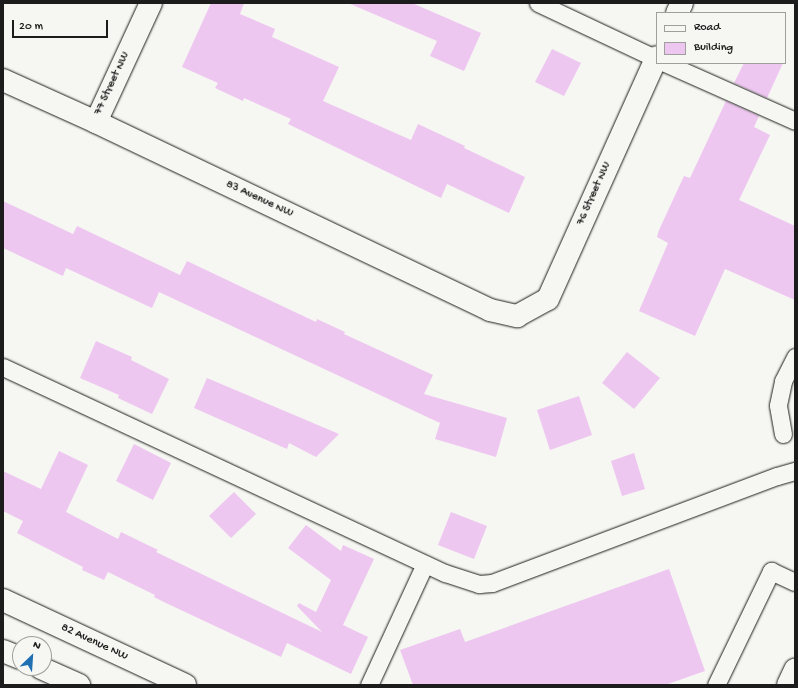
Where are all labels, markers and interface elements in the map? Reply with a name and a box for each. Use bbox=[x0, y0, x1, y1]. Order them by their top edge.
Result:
scale bar bbox=[14, 12, 110, 38]
legend bbox=[656, 12, 786, 64]
text: 20 m bbox=[19, 20, 43, 34]
text: Road bbox=[694, 21, 720, 35]
text: Building bbox=[694, 41, 733, 55]
street label: 77 Street NW bbox=[92, 50, 134, 118]
street label: 76 Street NW bbox=[575, 160, 615, 228]
street label: 83 Avenue NW bbox=[223, 178, 295, 222]
street label: 82 Avenue NW bbox=[58, 621, 130, 665]
north arrow bbox=[12, 636, 52, 676]
text: N bbox=[31, 639, 42, 653]

